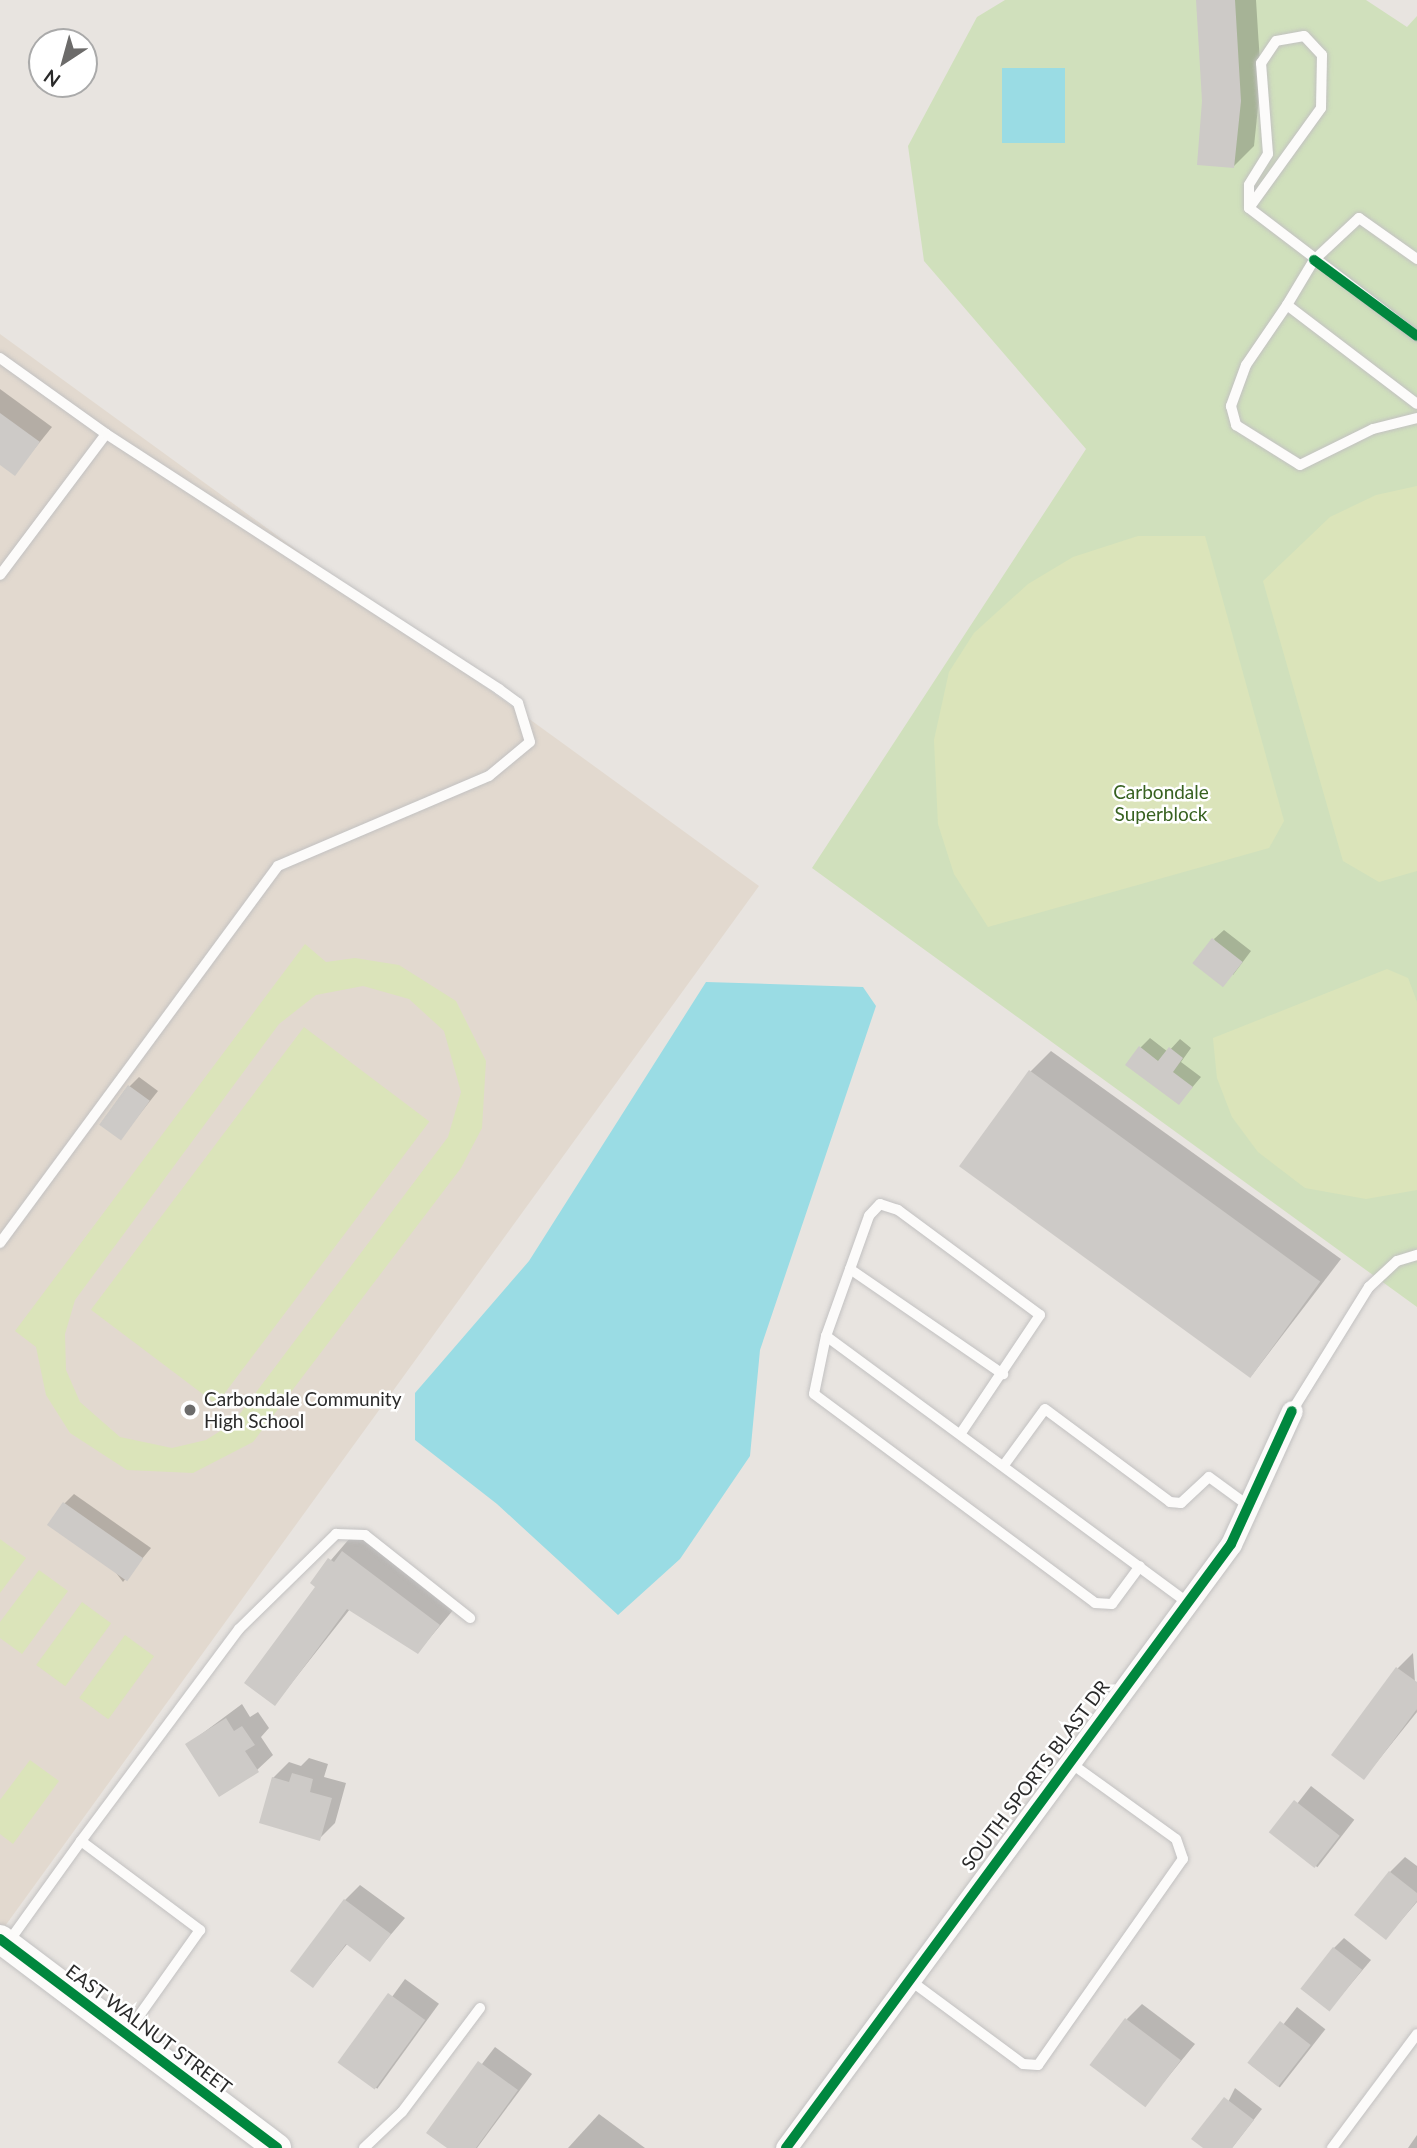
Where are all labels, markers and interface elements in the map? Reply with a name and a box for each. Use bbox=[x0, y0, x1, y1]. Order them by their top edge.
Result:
north arrow bbox=[28, 28, 98, 98]
text: N bbox=[39, 65, 64, 92]
park label: Carbondale Superblock bbox=[1113, 781, 1209, 825]
place label: Carbondale Community High School bbox=[204, 1388, 401, 1432]
marker: Carbondale Community High School bbox=[182, 1402, 198, 1418]
street label: SOUTH SPORTS BLAST DR bbox=[956, 1675, 1114, 1875]
street label: EAST WALNUT STREET bbox=[61, 1959, 237, 2099]

